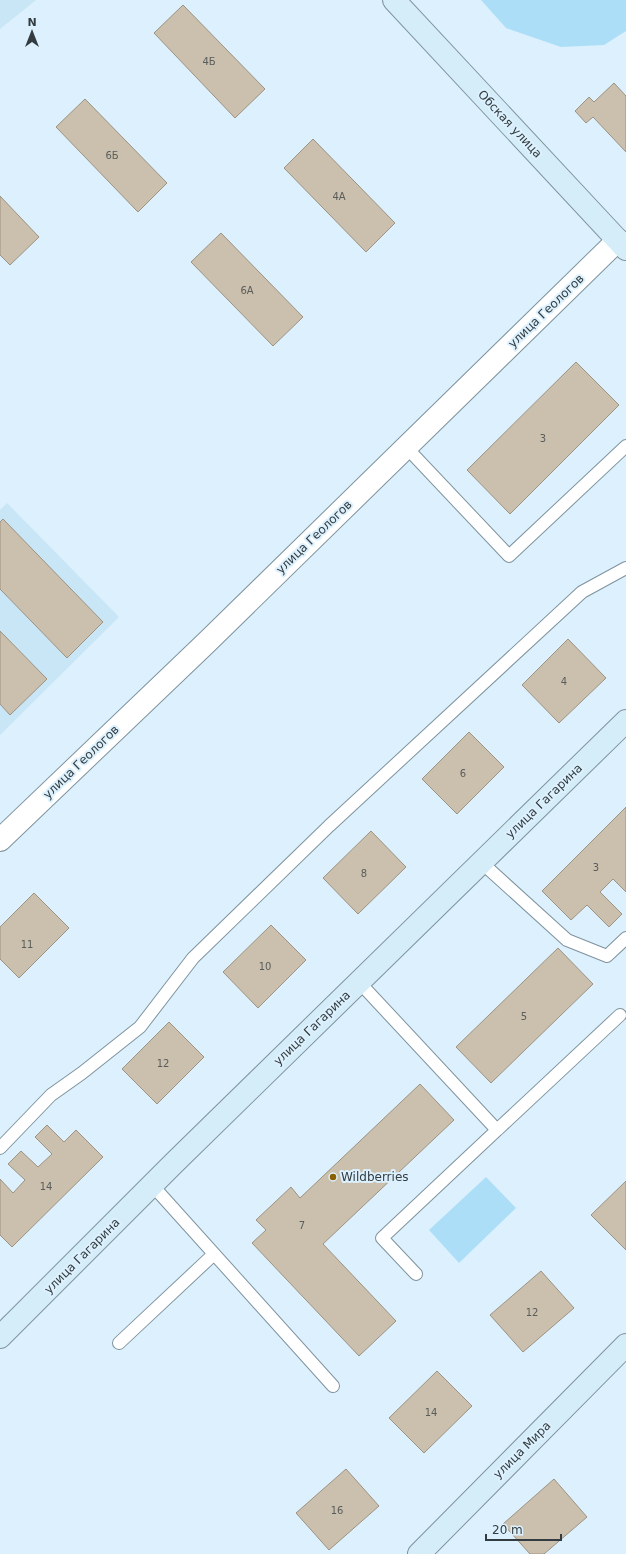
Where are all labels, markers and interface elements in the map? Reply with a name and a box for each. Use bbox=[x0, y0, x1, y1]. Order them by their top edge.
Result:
north arrow bbox=[12, 12, 52, 52]
text: N bbox=[27, 16, 37, 29]
house number: 4Б bbox=[202, 56, 216, 67]
street label: Обская улица bbox=[475, 87, 545, 161]
house number: 6Б bbox=[105, 150, 119, 161]
house number: 4А bbox=[332, 191, 346, 202]
street label: улица Геологов bbox=[505, 271, 587, 351]
house number: 6А bbox=[240, 285, 254, 296]
house number: 3 bbox=[540, 433, 546, 444]
street label: улица Геологов bbox=[273, 497, 355, 577]
house number: 4 bbox=[561, 676, 567, 687]
street label: улица Геологов bbox=[40, 722, 122, 802]
street label: улица Гагарина bbox=[503, 761, 585, 841]
house number: 6 bbox=[460, 768, 466, 779]
house number: 3 bbox=[593, 862, 599, 873]
house number: 8 bbox=[361, 868, 367, 879]
house number: 11 bbox=[21, 939, 33, 950]
house number: 10 bbox=[259, 961, 271, 972]
street label: улица Гагарина bbox=[271, 988, 353, 1068]
house number: 5 bbox=[521, 1011, 527, 1022]
house number: 12 bbox=[157, 1058, 169, 1069]
place label: Wildberries bbox=[341, 1170, 409, 1184]
marker: Wildberries bbox=[328, 1172, 338, 1182]
house number: 14 bbox=[40, 1181, 52, 1192]
street label: улица Гагарина bbox=[41, 1215, 123, 1297]
house number: 7 bbox=[299, 1220, 305, 1231]
house number: 12 bbox=[526, 1307, 538, 1318]
house number: 14 bbox=[425, 1407, 437, 1418]
street label: улица Мира bbox=[491, 1419, 553, 1481]
house number: 16 bbox=[331, 1505, 343, 1516]
scale bar bbox=[486, 1516, 561, 1542]
text: 20 m bbox=[492, 1523, 523, 1537]

